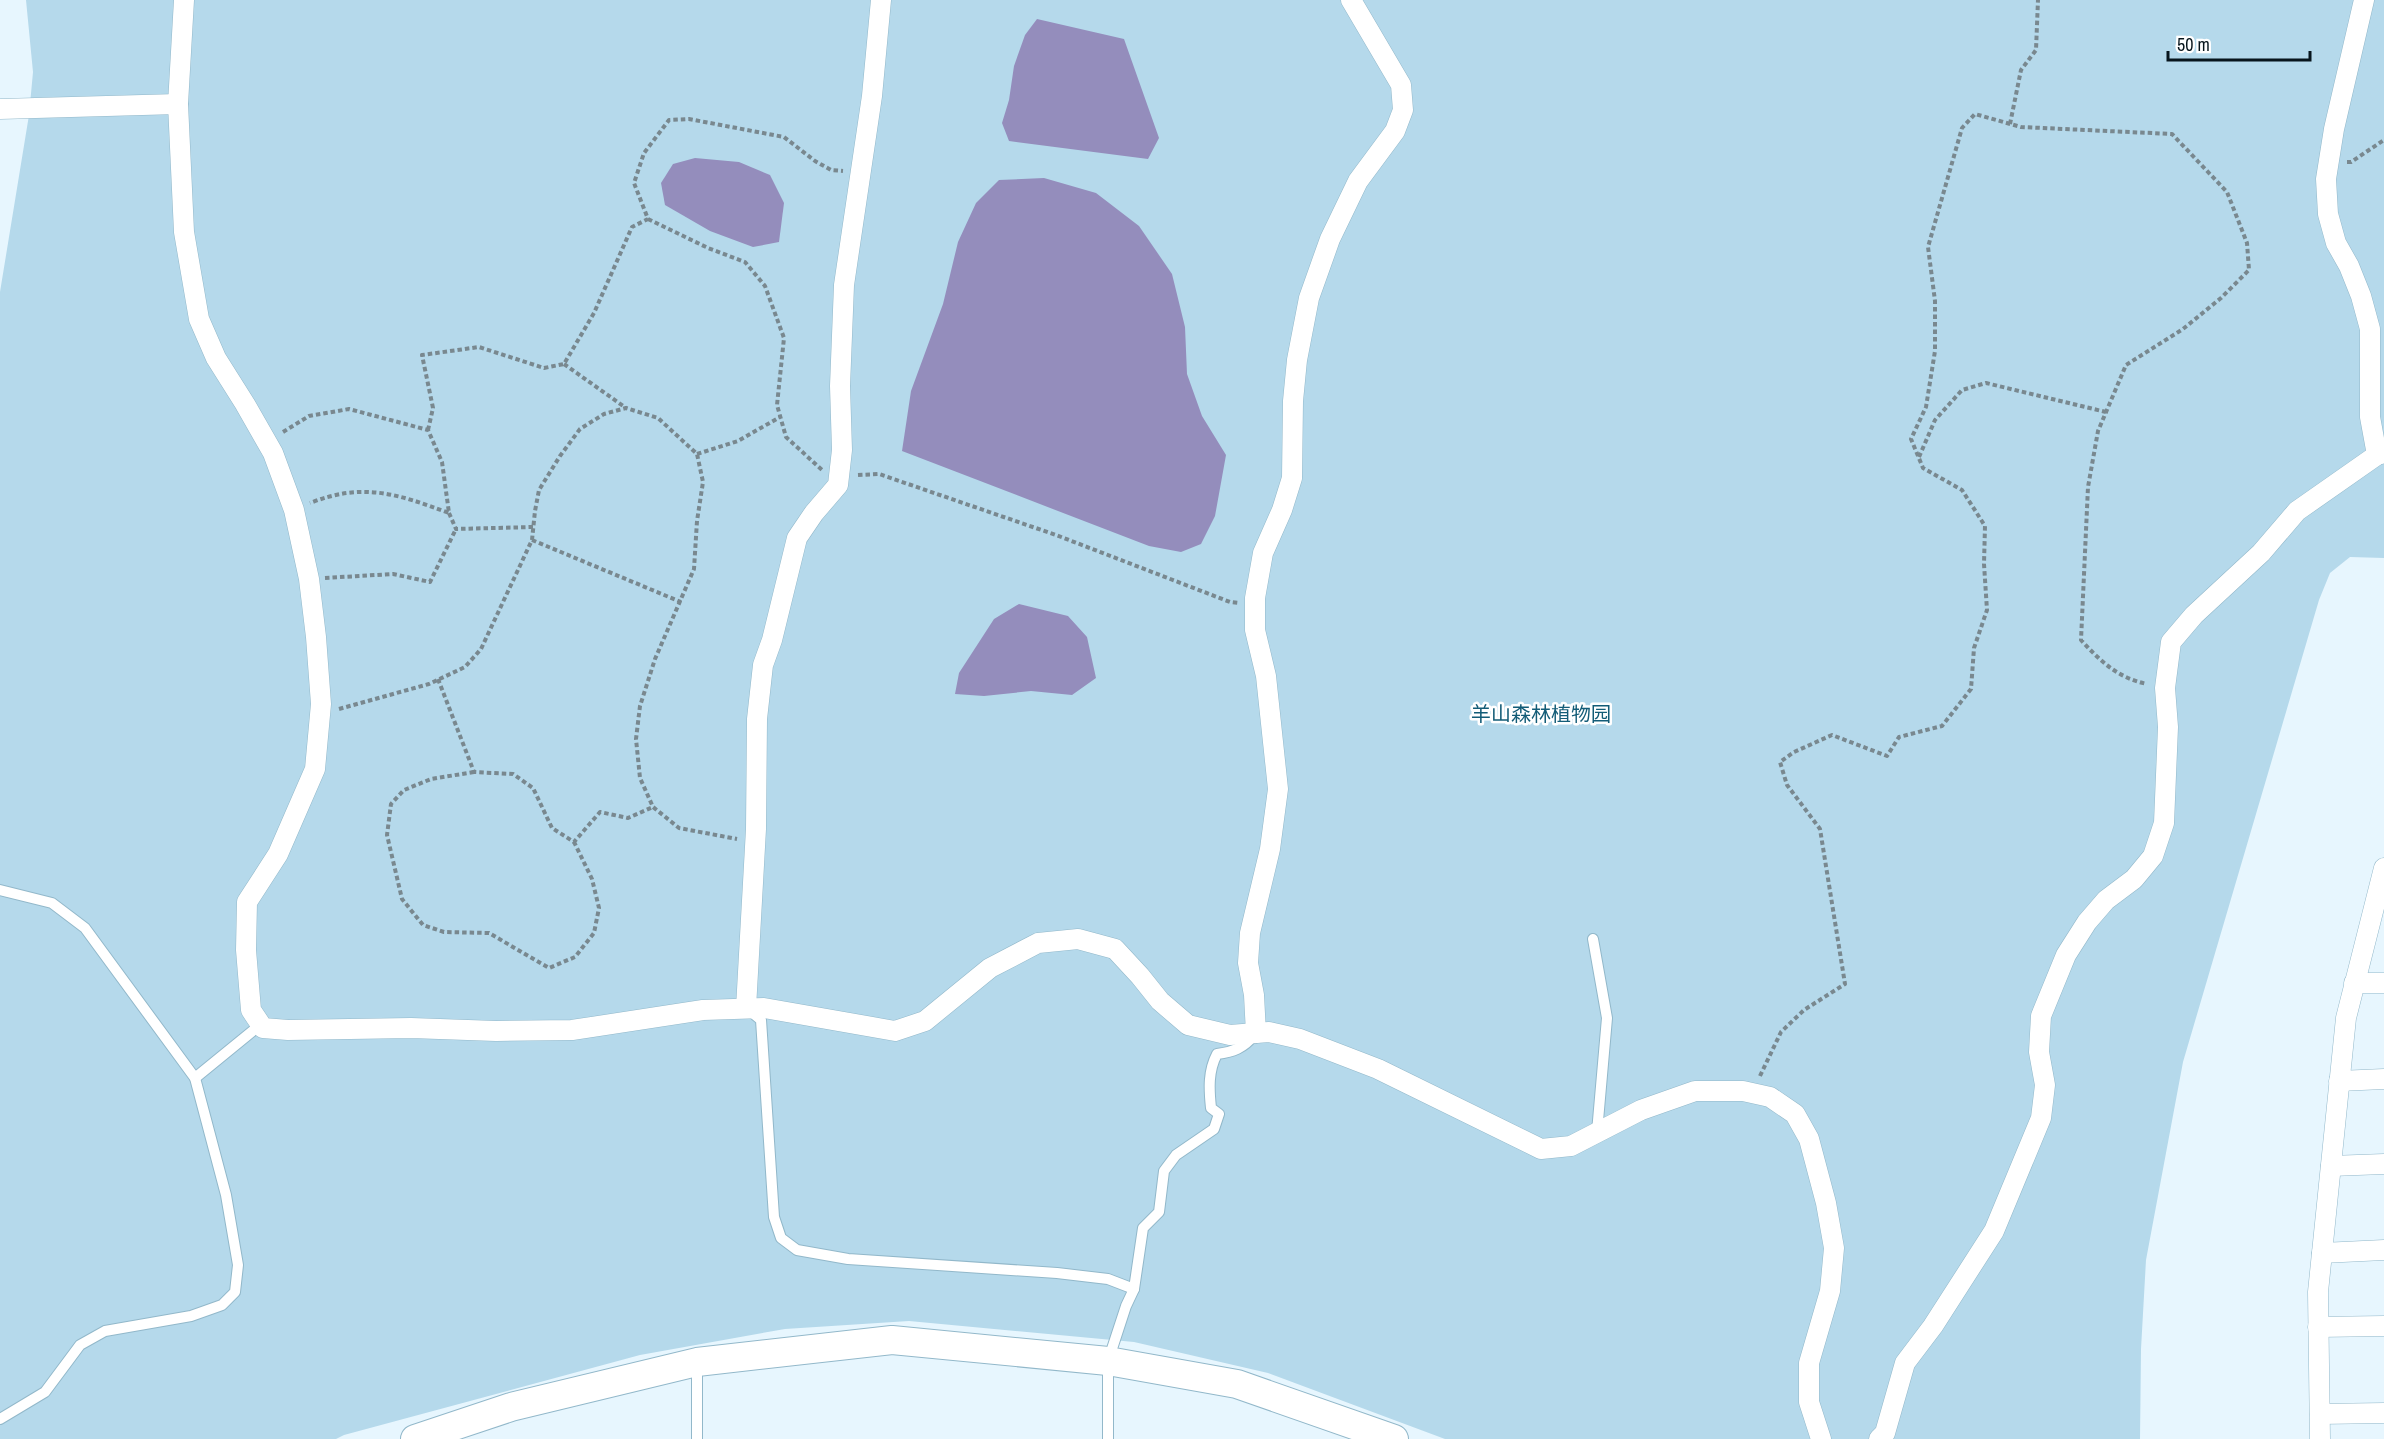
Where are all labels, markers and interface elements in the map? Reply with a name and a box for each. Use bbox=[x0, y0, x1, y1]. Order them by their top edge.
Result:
scale bar bbox=[2168, 24, 2310, 62]
text: 50 m bbox=[2177, 32, 2210, 57]
park label: 羊山森林植物园 bbox=[1471, 700, 1611, 727]

